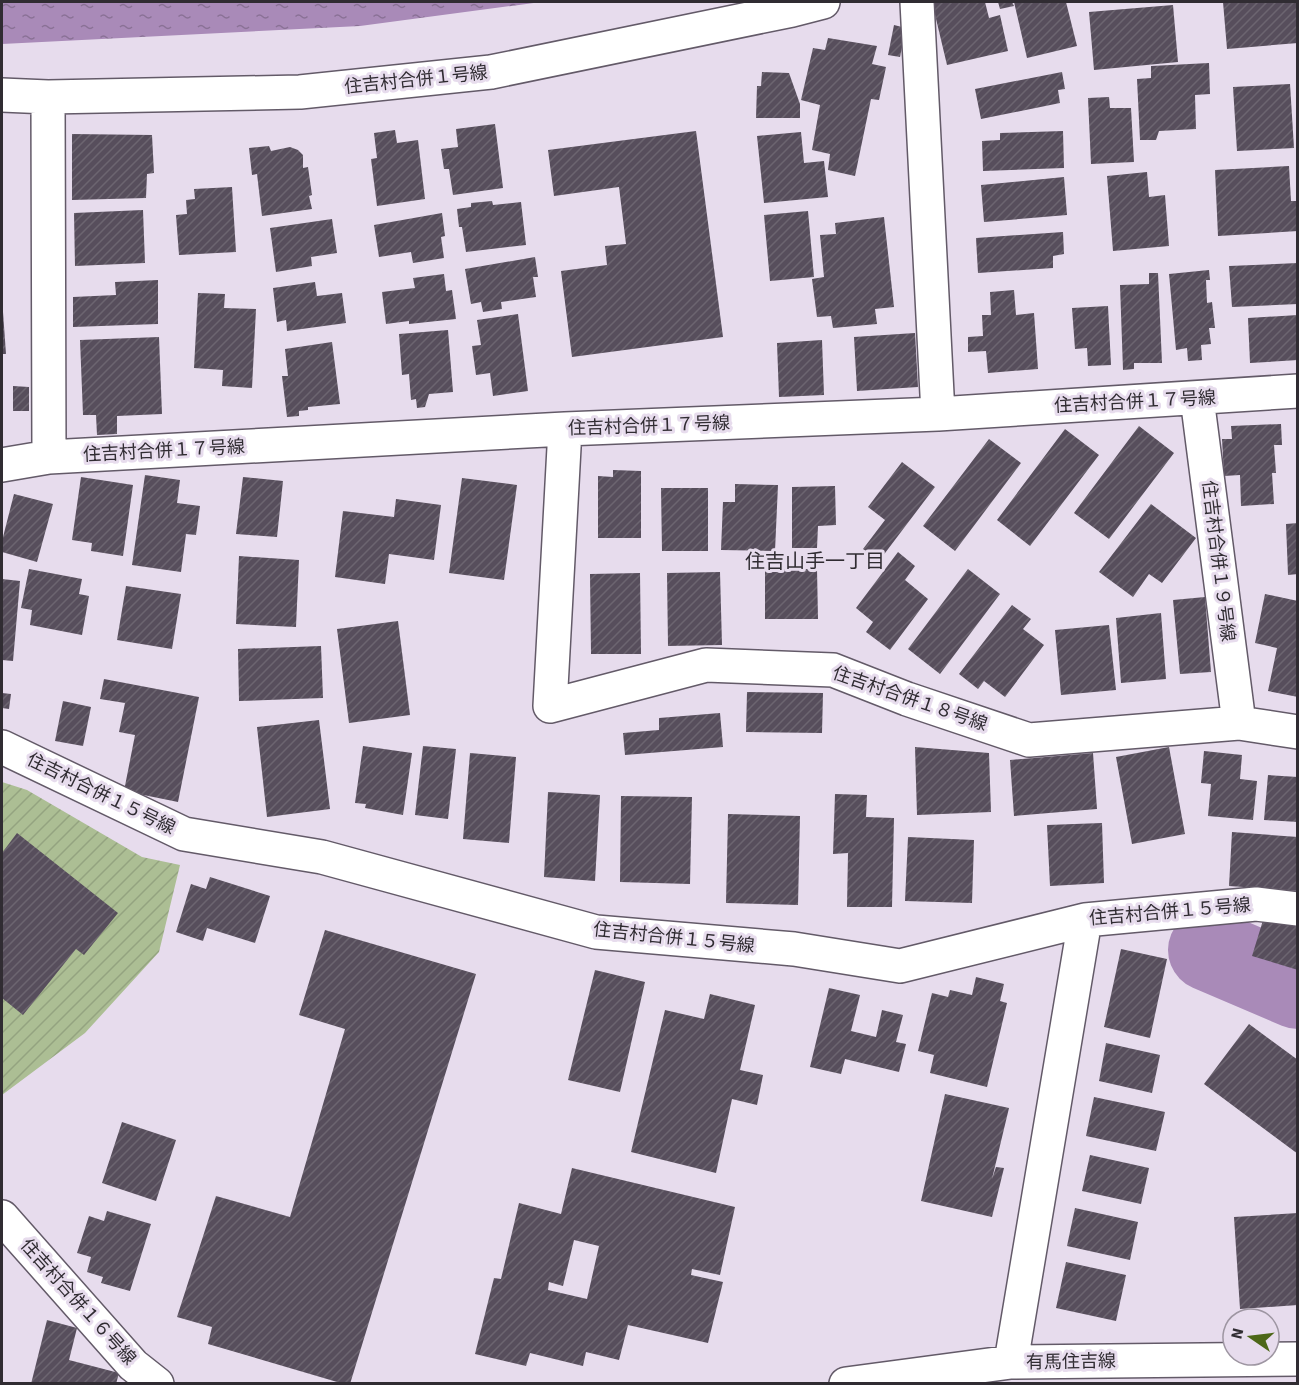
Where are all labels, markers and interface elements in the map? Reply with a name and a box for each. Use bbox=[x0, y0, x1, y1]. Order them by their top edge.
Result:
street label: 住吉村合併１号線 bbox=[343, 60, 489, 100]
street label: 住吉村合併１７号線 bbox=[1053, 385, 1217, 419]
street label: 住吉村合併１７号線 bbox=[568, 411, 730, 441]
street label: 住吉村合併１７号線 bbox=[82, 434, 246, 468]
street label: 住吉村合併１９号線 bbox=[1196, 479, 1240, 643]
district label: 住吉山手一丁目 bbox=[745, 548, 885, 576]
street label: 住吉村合併１８号線 bbox=[829, 661, 991, 737]
street label: 住吉村合併１５号線 bbox=[23, 747, 179, 841]
street label: 住吉村合併１５号線 bbox=[1088, 892, 1252, 932]
street label: 住吉村合併１５号線 bbox=[592, 917, 756, 959]
street label: 住吉村合併１６号線 bbox=[15, 1233, 141, 1371]
north arrow bbox=[1221, 1307, 1281, 1367]
text: N bbox=[1225, 1326, 1249, 1341]
street label: 有馬住吉線 bbox=[1026, 1349, 1116, 1375]

